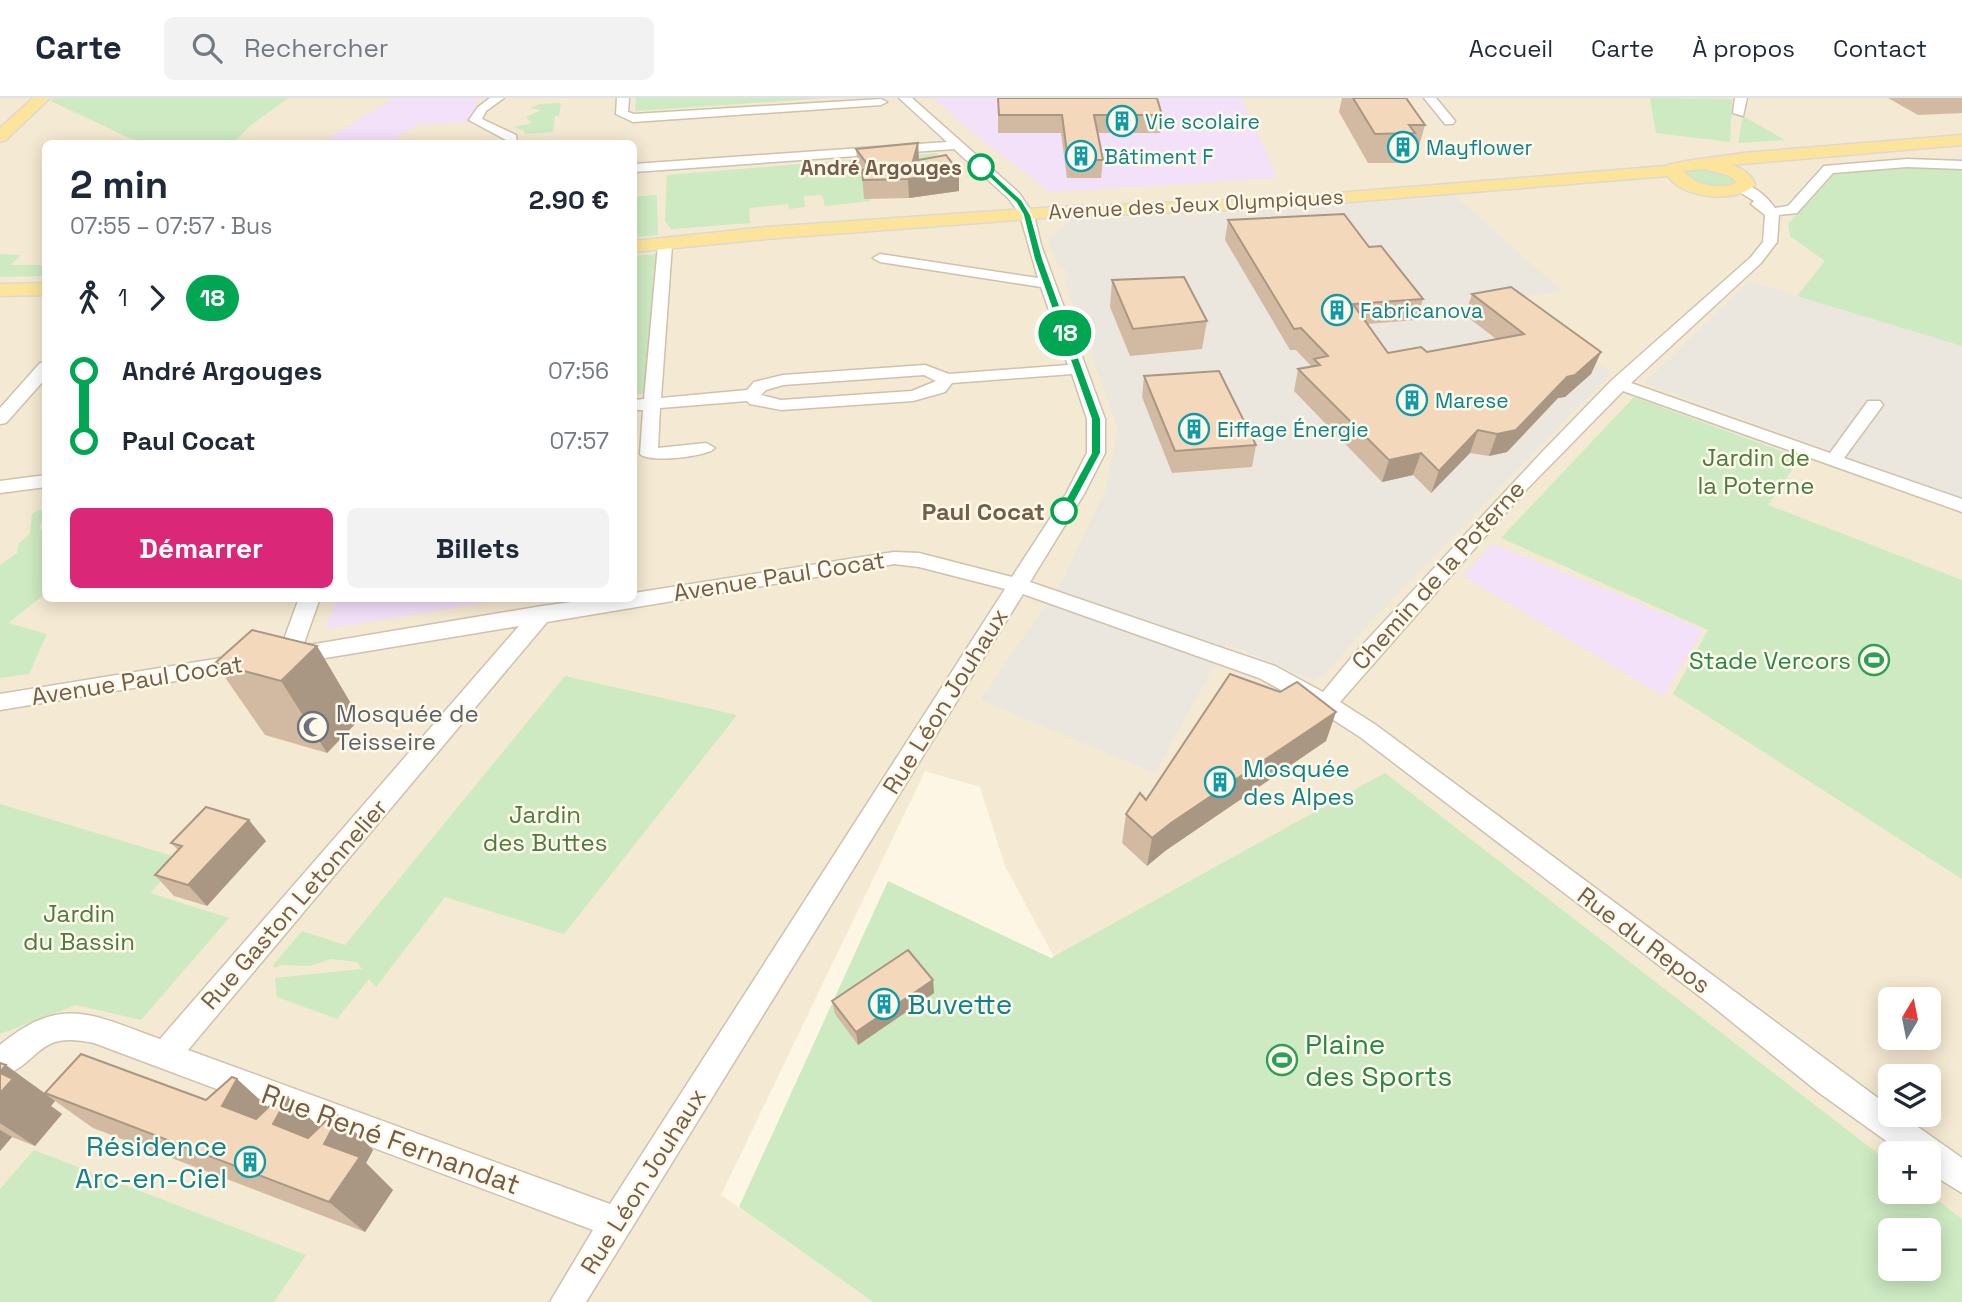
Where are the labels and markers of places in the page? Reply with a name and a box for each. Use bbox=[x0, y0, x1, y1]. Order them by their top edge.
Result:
building icon: Vie scolaire bbox=[1105, 104, 1139, 138]
place label: Vie scolaire bbox=[1145, 108, 1260, 135]
building icon: Mayflower bbox=[1386, 130, 1420, 164]
place label: Mayflower bbox=[1426, 134, 1533, 161]
building icon: Bâtiment F bbox=[1064, 139, 1098, 173]
place label: Bâtiment F bbox=[1104, 143, 1214, 170]
place label: André Argouges bbox=[800, 154, 962, 181]
marker: André Argouges bbox=[968, 154, 994, 180]
building icon: Fabricanova bbox=[1320, 293, 1354, 327]
place label: Fabricanova bbox=[1360, 297, 1483, 324]
building icon: Marese bbox=[1395, 383, 1429, 417]
place label: Marese bbox=[1435, 387, 1509, 414]
building icon: Eiffage Énergie bbox=[1177, 412, 1211, 446]
place label: Eiffage Énergie bbox=[1217, 416, 1369, 443]
place label: Paul Cocat bbox=[922, 496, 1045, 527]
marker: Paul Cocat bbox=[1051, 498, 1077, 524]
sports icon: Stade Vercors bbox=[1857, 643, 1891, 677]
place label: Stade Vercors bbox=[1689, 645, 1851, 676]
place label: Mosquée de Teisseire bbox=[336, 698, 479, 757]
mosque icon: Mosquée de Teisseire bbox=[296, 710, 330, 744]
place label: Mosquée des Alpes bbox=[1243, 753, 1354, 812]
building icon: Mosquée des Alpes bbox=[1203, 765, 1237, 799]
place label: Buvette bbox=[907, 986, 1012, 1022]
building icon: Buvette bbox=[867, 987, 901, 1021]
place label: Plaine des Sports bbox=[1305, 1026, 1452, 1094]
sports icon: Plaine des Sports bbox=[1265, 1043, 1299, 1077]
place label: Résidence Arc-en-Ciel bbox=[75, 1128, 227, 1196]
building icon: Résidence Arc-en-Ciel bbox=[233, 1145, 267, 1179]

